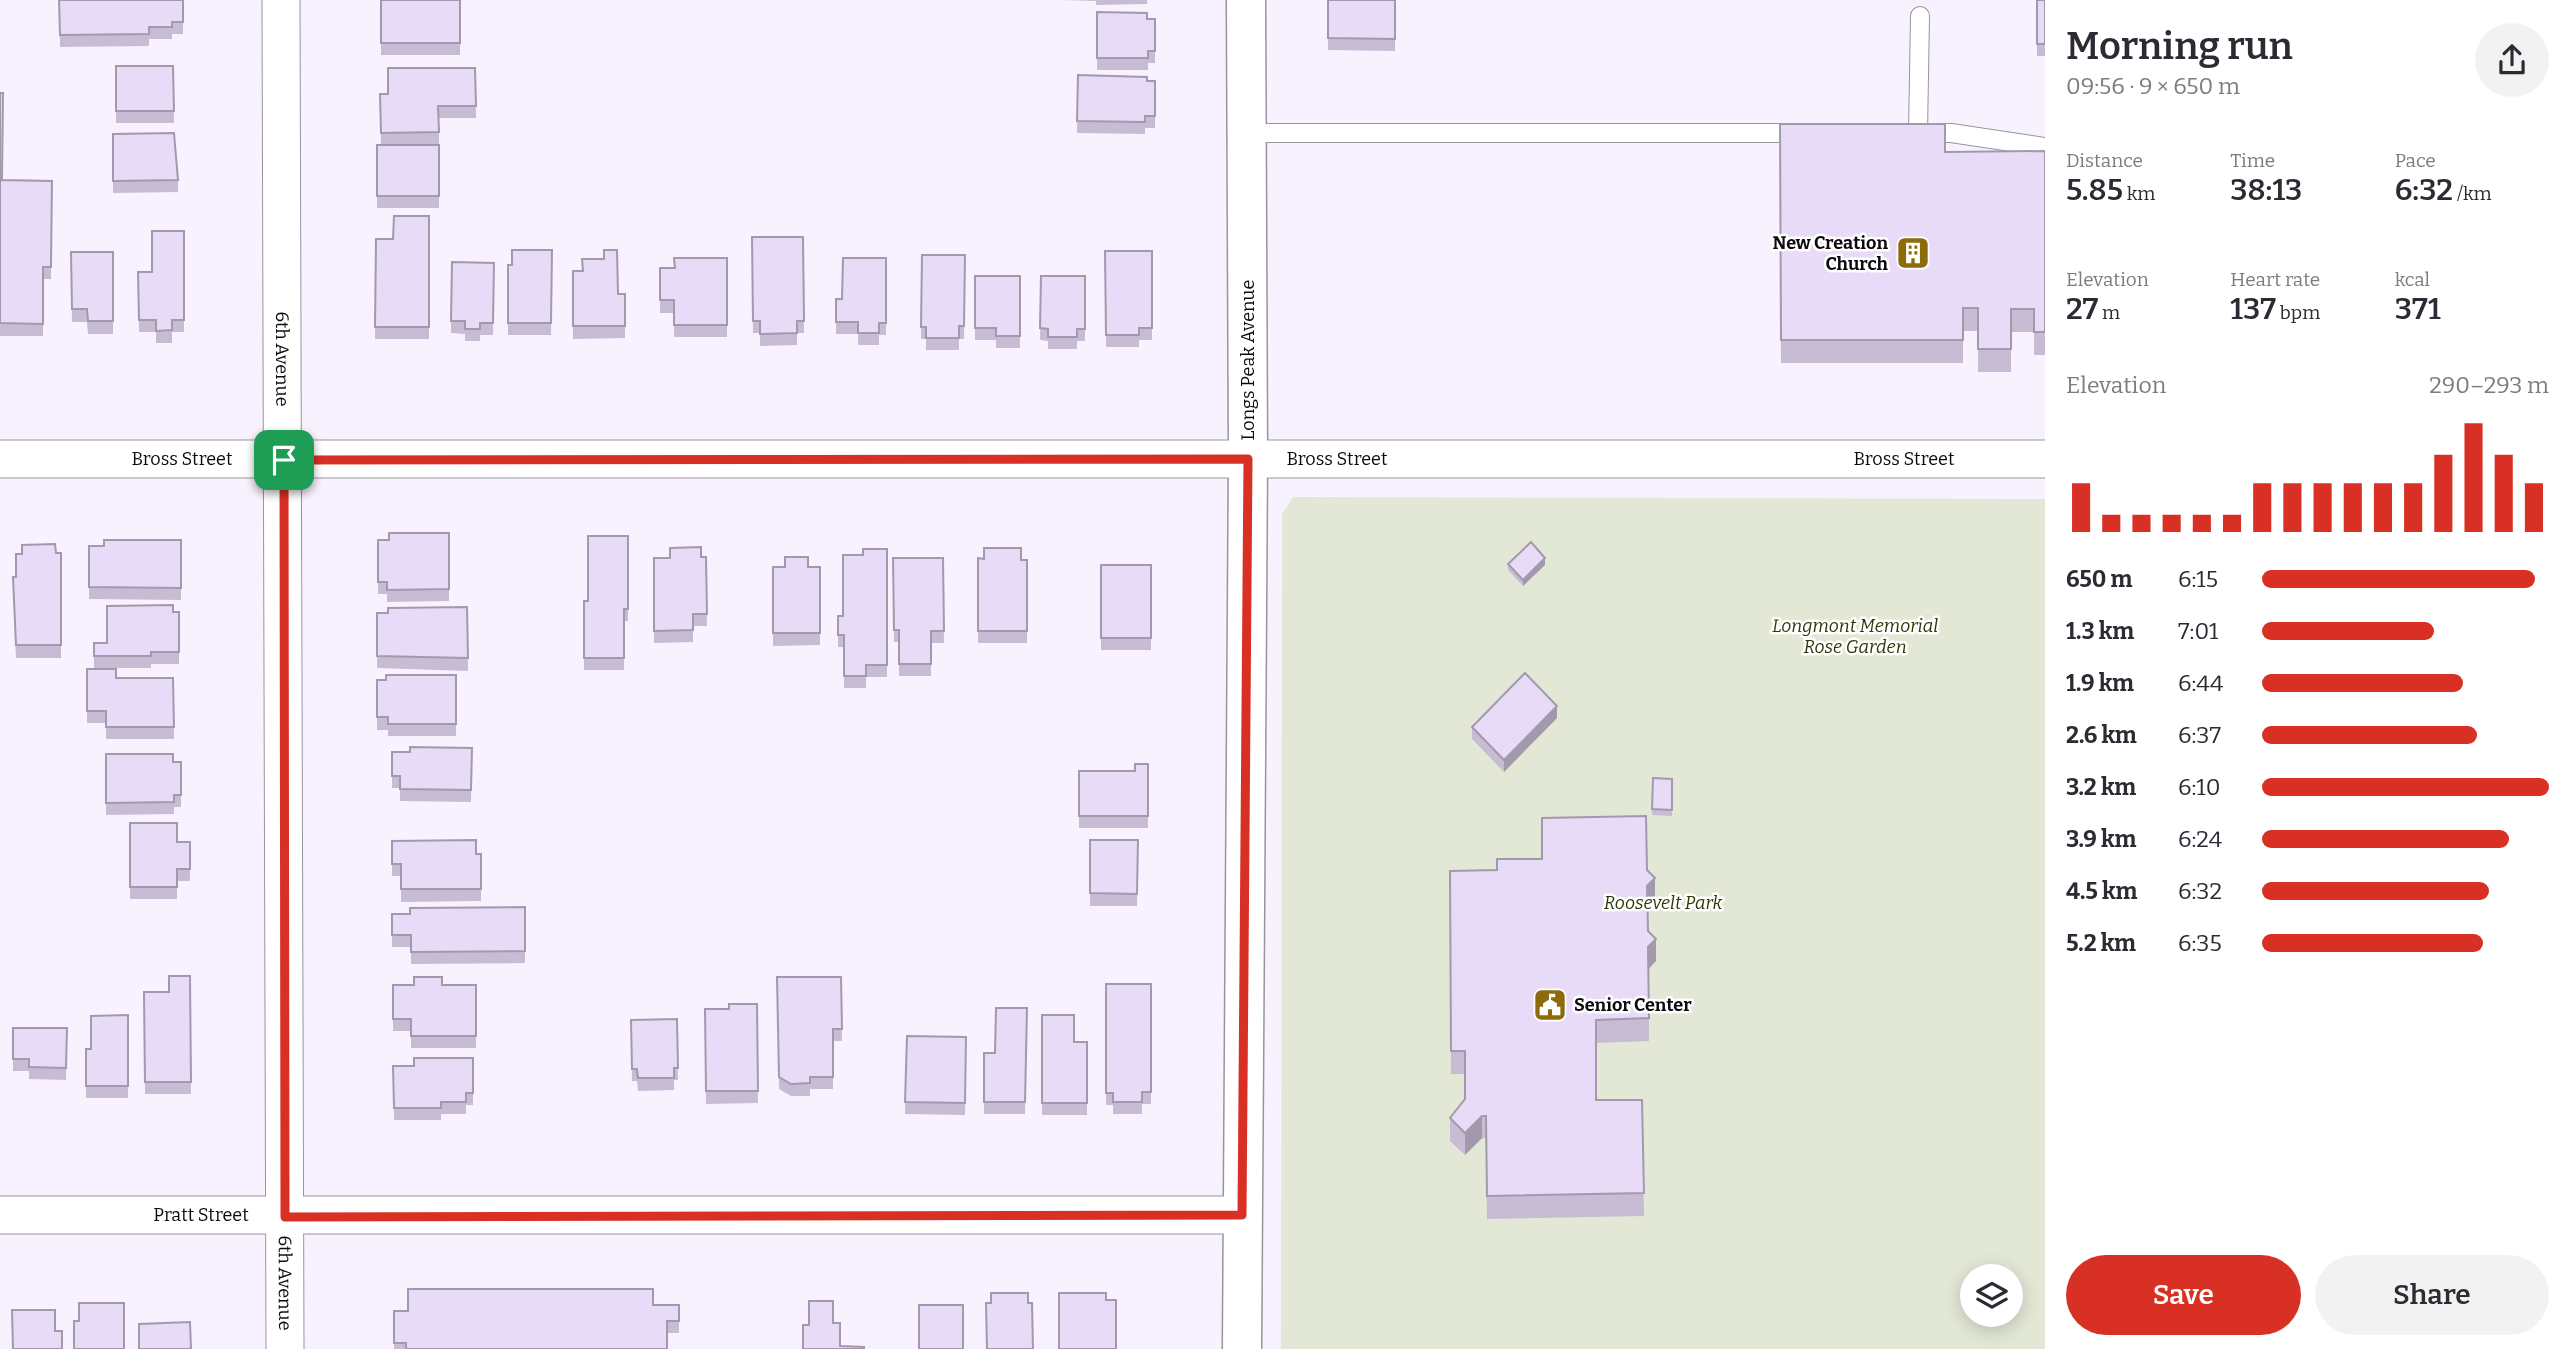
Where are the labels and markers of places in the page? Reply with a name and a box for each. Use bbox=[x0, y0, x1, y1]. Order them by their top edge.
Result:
place label: New Creation Church bbox=[1772, 232, 1889, 275]
building icon: New Creation Church bbox=[1894, 234, 1932, 272]
pin bbox=[254, 430, 314, 490]
public building icon: Senior Center bbox=[1531, 986, 1569, 1024]
place label: Senior Center bbox=[1574, 994, 1692, 1016]

